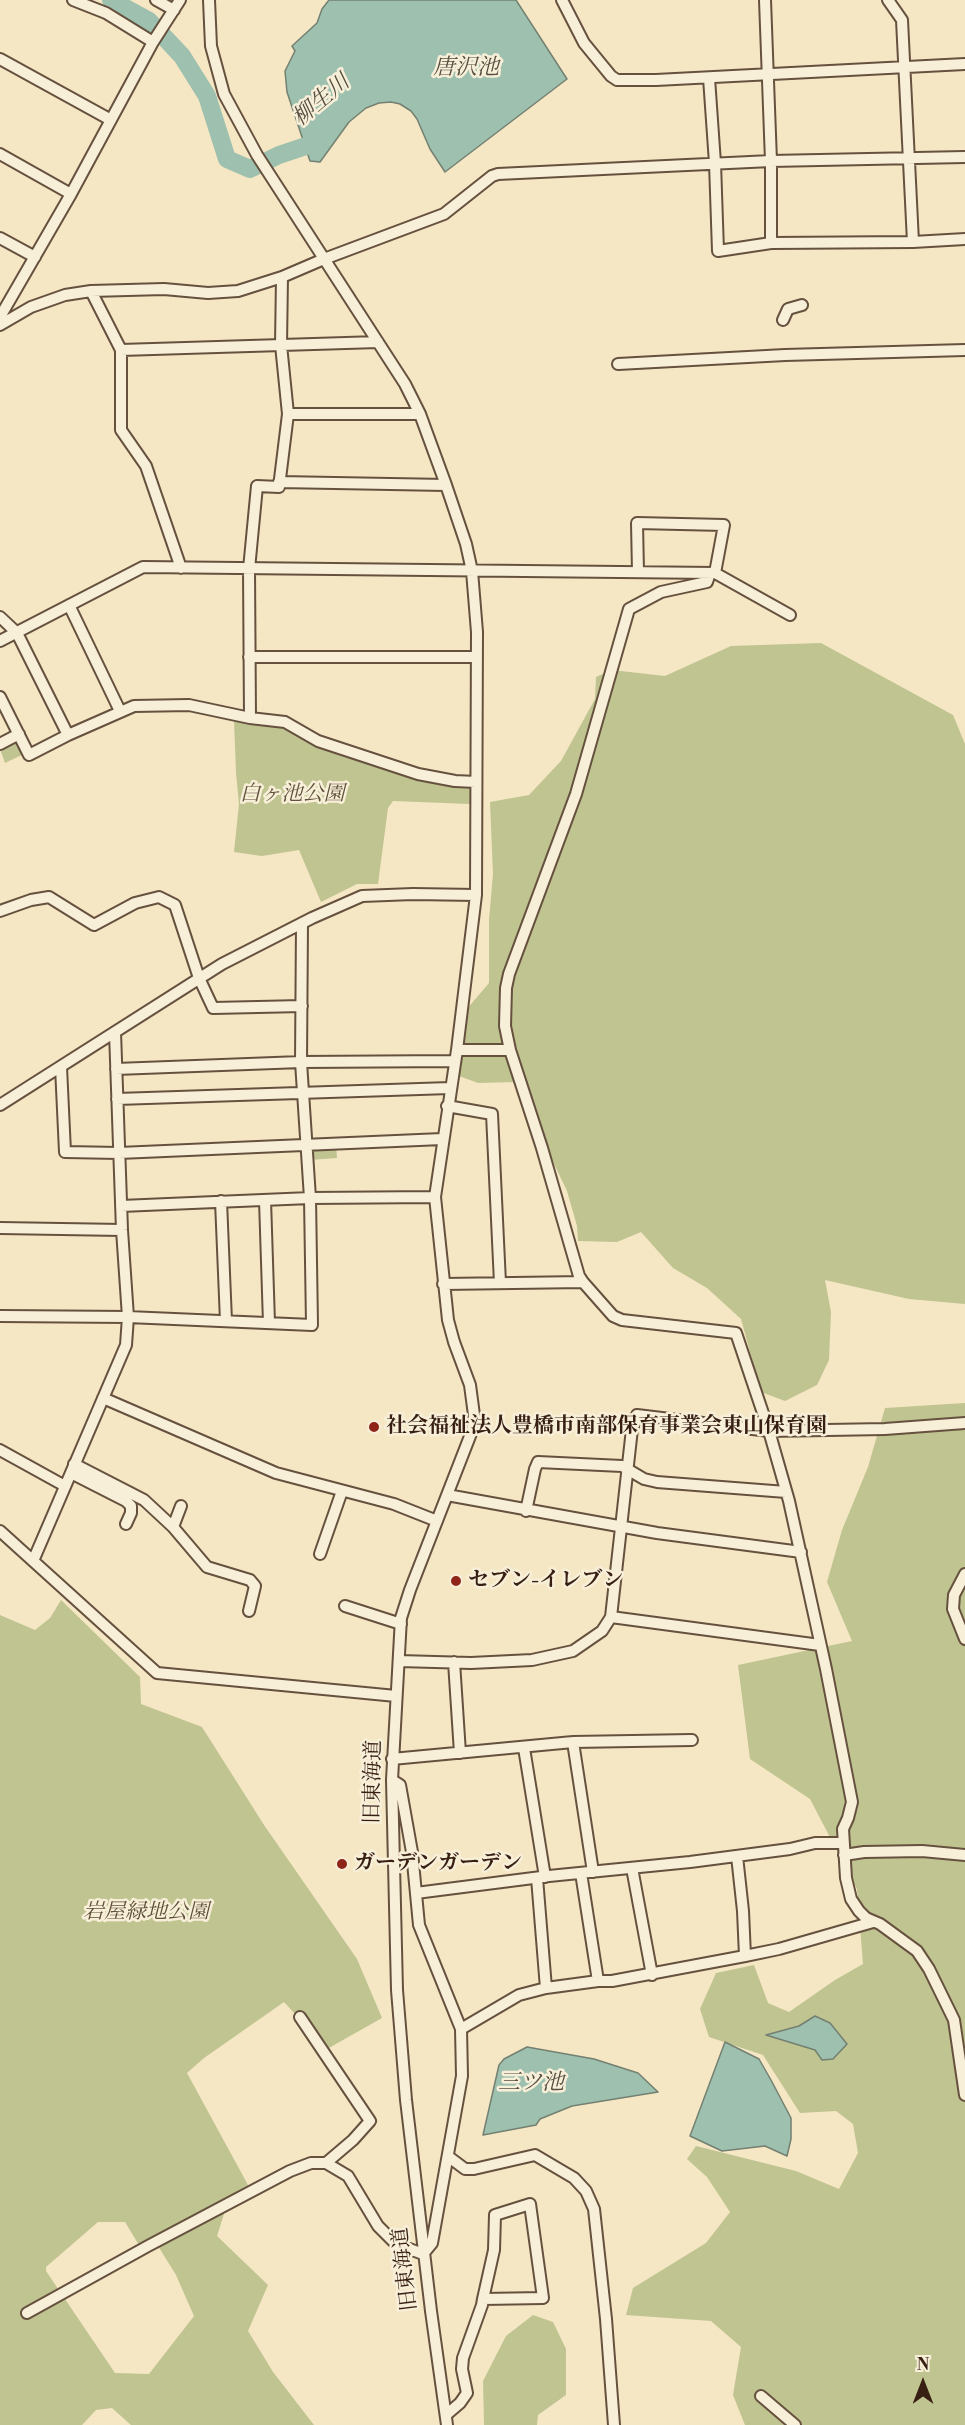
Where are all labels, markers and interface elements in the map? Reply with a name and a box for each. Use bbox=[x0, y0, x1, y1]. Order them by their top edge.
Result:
water label: 唐沢池 bbox=[433, 56, 499, 82]
water label: 柳生川 bbox=[288, 70, 356, 132]
park label: 白ヶ池公園 bbox=[240, 782, 344, 808]
place label: 社会福祉法人豊橋市南部保育事業会東山保育園 bbox=[386, 1414, 827, 1440]
marker: 社会福祉法人豊橋市南部保育事業会東山保育園 bbox=[367, 1420, 381, 1434]
place label: セブン-イレブン bbox=[468, 1568, 623, 1594]
marker: セブン-イレブン bbox=[449, 1574, 463, 1588]
street label: 旧東海道 bbox=[361, 1740, 387, 1824]
place label: ガーデンガーデン bbox=[354, 1851, 522, 1877]
marker: ガーデンガーデン bbox=[335, 1857, 349, 1871]
park label: 岩屋緑地公園 bbox=[83, 1900, 209, 1926]
water label: 三ツ池 bbox=[498, 2071, 564, 2097]
street label: 旧東海道 bbox=[388, 2226, 424, 2312]
north arrow bbox=[893, 2353, 953, 2413]
text: N bbox=[917, 2355, 929, 2375]

